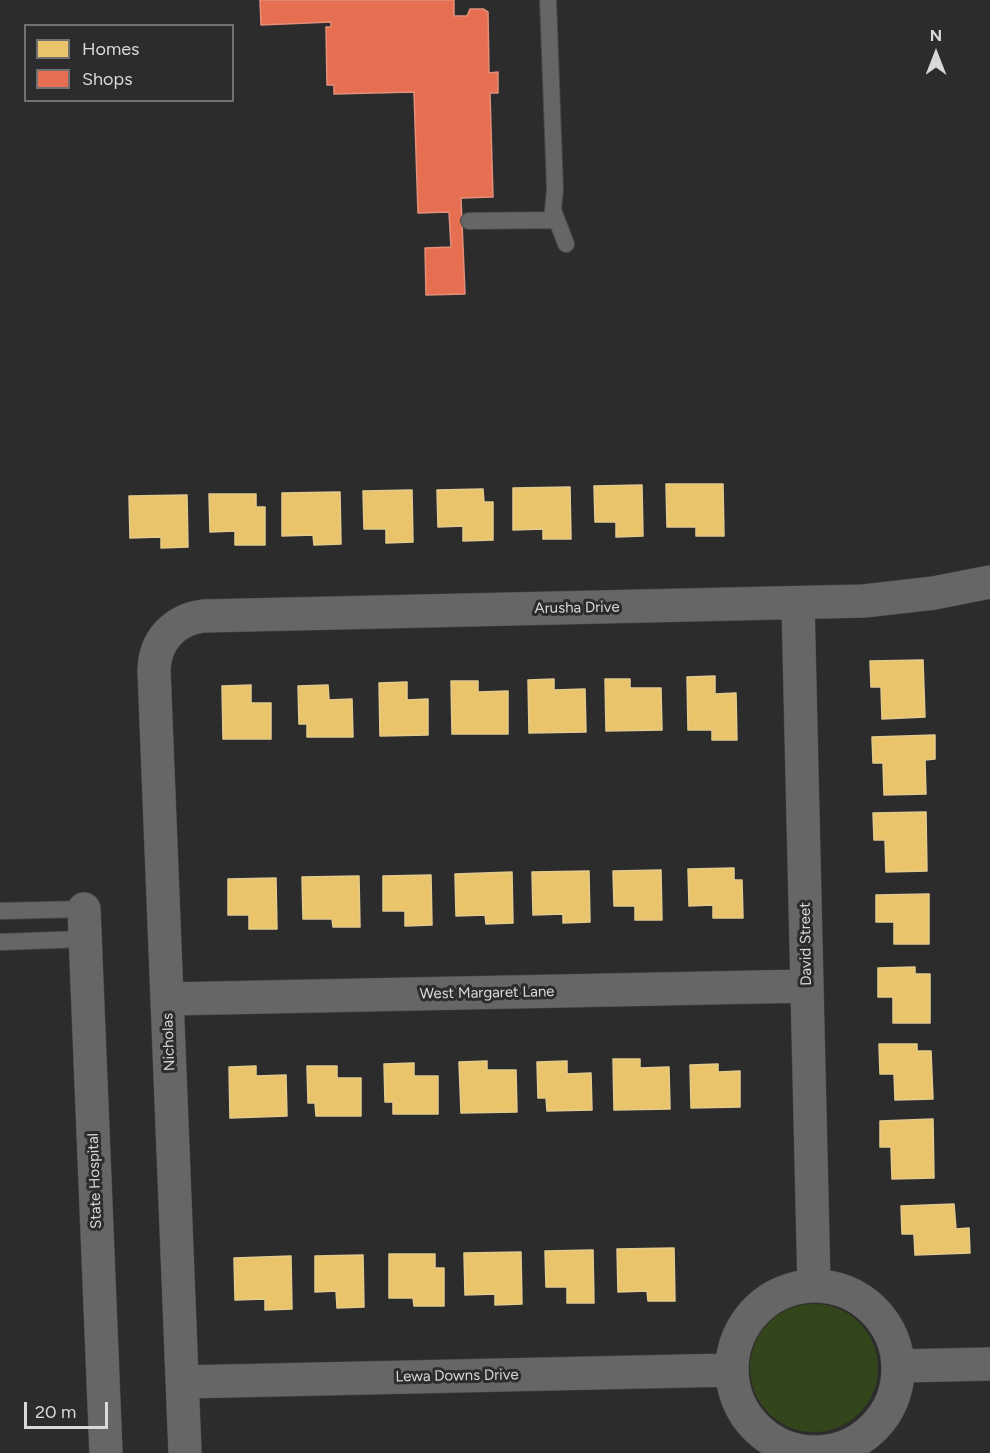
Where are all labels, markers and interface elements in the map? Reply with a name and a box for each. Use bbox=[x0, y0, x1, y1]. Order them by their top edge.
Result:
legend bbox=[24, 24, 234, 102]
north arrow bbox=[906, 24, 966, 84]
text: N bbox=[930, 26, 942, 45]
text: Homes bbox=[82, 38, 140, 60]
text: Shops bbox=[82, 68, 133, 90]
street label: Arusha Drive bbox=[534, 598, 620, 618]
street label: David Street bbox=[796, 902, 816, 986]
street label: West Margaret Lane bbox=[419, 983, 555, 1003]
street label: Nicholas bbox=[159, 1013, 179, 1071]
street label: State Hospital bbox=[84, 1133, 106, 1229]
street label: Lewa Downs Drive bbox=[395, 1366, 519, 1386]
scale bar bbox=[27, 1390, 111, 1428]
text: 20 m bbox=[35, 1401, 76, 1423]

